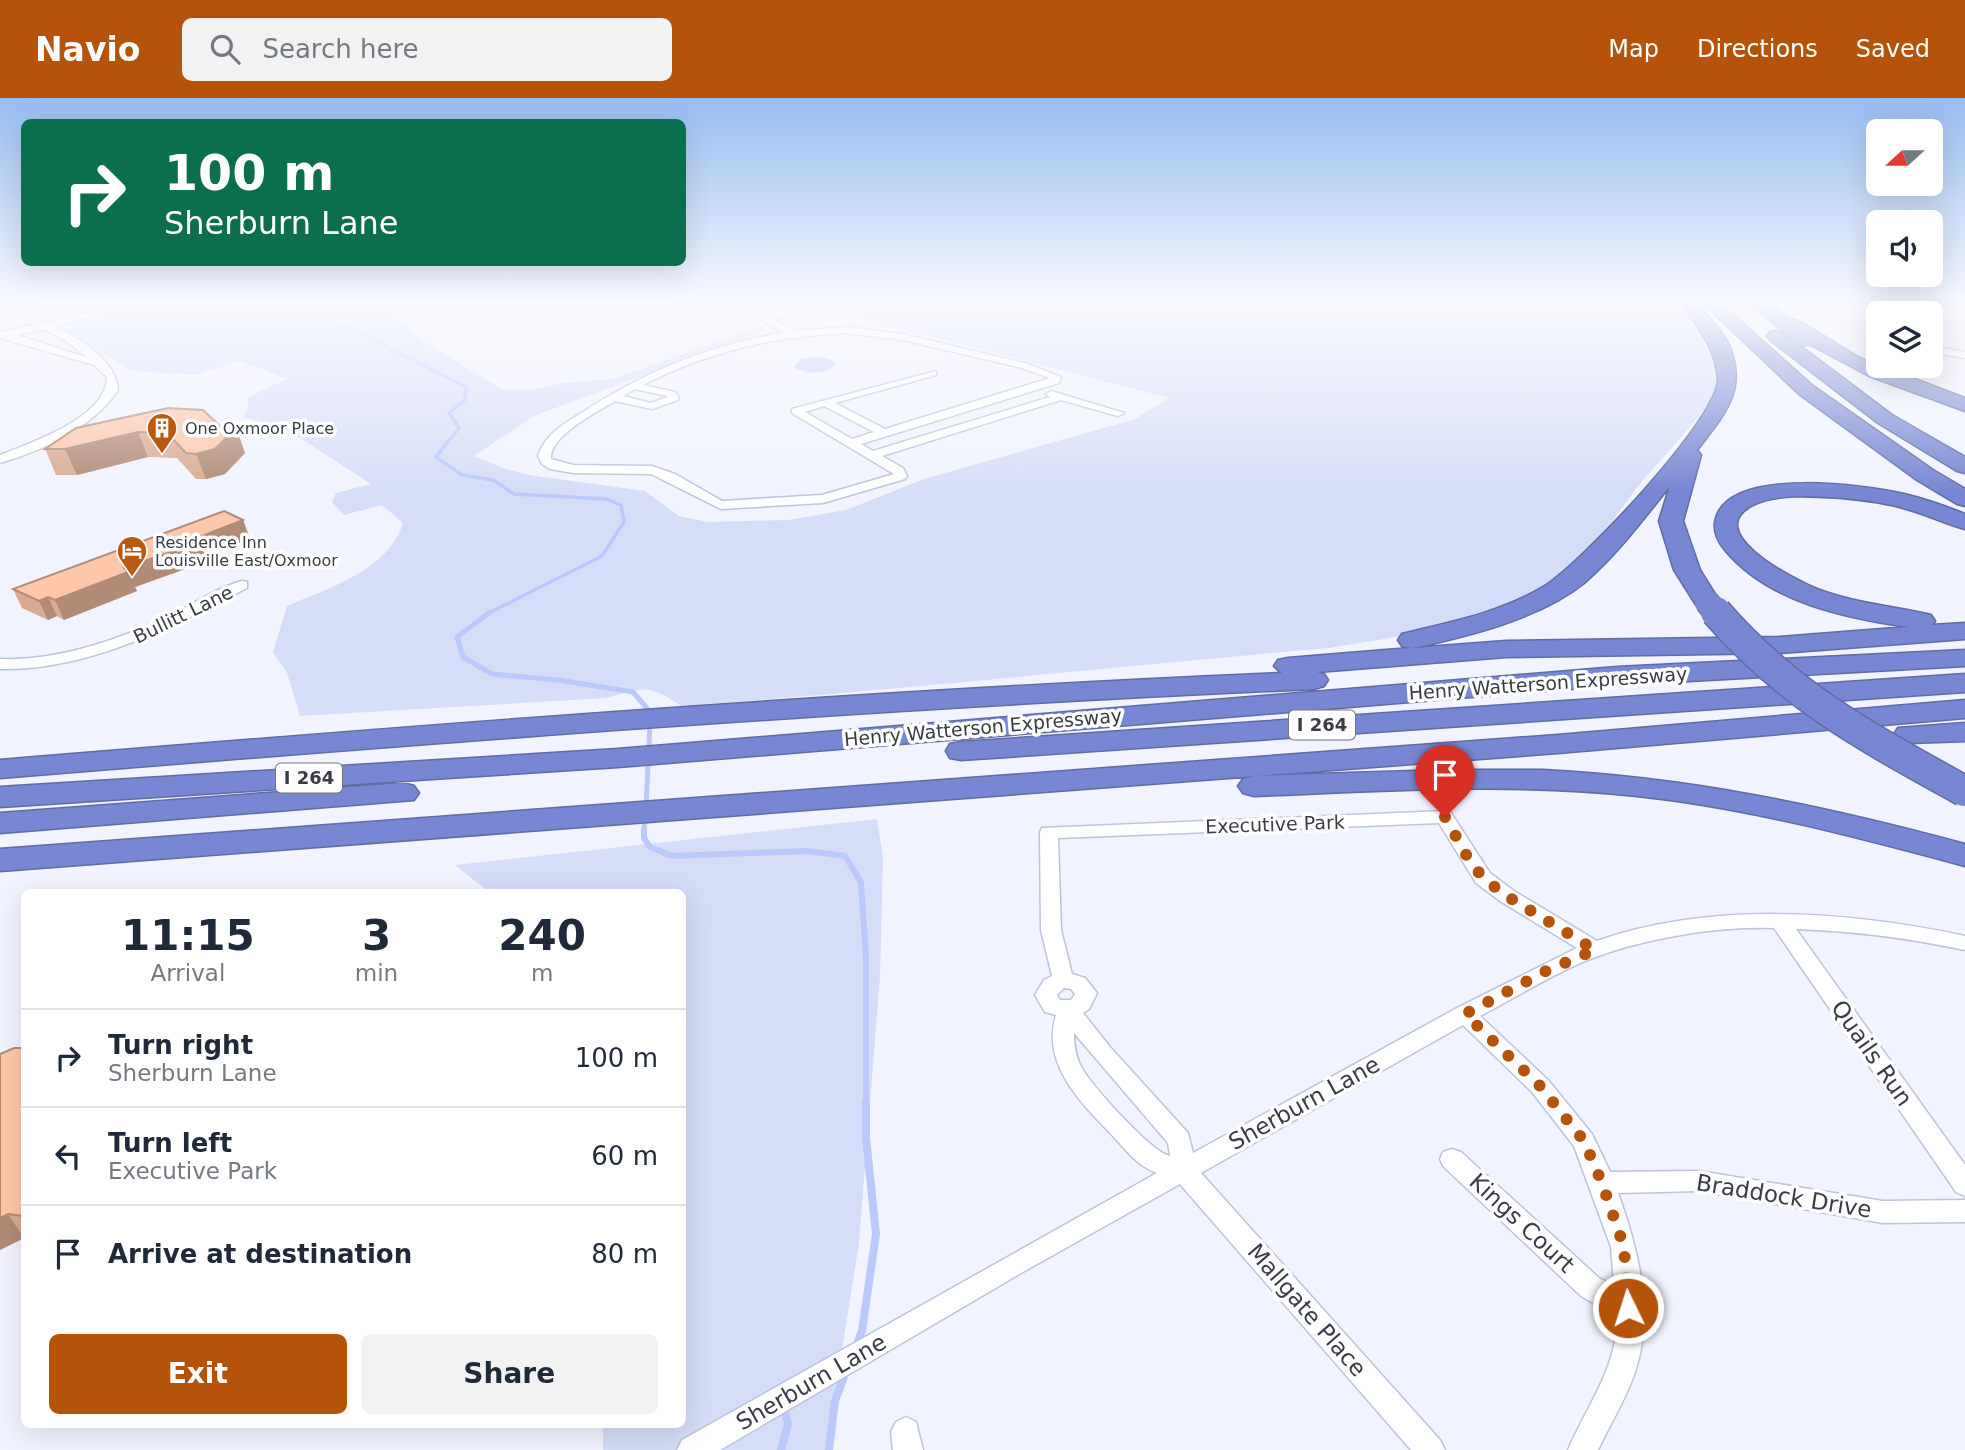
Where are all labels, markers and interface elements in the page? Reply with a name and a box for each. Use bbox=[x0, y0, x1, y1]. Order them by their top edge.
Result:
search box bbox=[182, 18, 672, 81]
text: Navio bbox=[35, 30, 140, 69]
icon: search bbox=[206, 30, 244, 68]
text: Search here bbox=[262, 34, 419, 64]
text: Map bbox=[1608, 35, 1659, 63]
text: Directions bbox=[1697, 35, 1818, 63]
text: Saved bbox=[1856, 35, 1930, 63]
north arrow bbox=[1866, 119, 1942, 196]
map controls bbox=[1866, 119, 1943, 378]
text: 100 m bbox=[164, 145, 334, 202]
icon: right bbox=[49, 147, 140, 238]
text: Sherburn Lane bbox=[164, 204, 398, 242]
button: sound bbox=[1866, 210, 1943, 287]
button: layers bbox=[1866, 301, 1943, 378]
building icon: One Oxmoor Place bbox=[145, 411, 179, 455]
place label: One Oxmoor Place bbox=[185, 419, 334, 438]
place label: Residence Inn Louisville East/Oxmoor bbox=[155, 533, 338, 570]
hotel icon: Residence Inn Louisville East/Oxmoor bbox=[115, 534, 149, 578]
street label: Bullitt Lane bbox=[130, 580, 236, 648]
street label: Henry Watterson Expressway bbox=[1408, 662, 1688, 704]
street label: Henry Watterson Expressway bbox=[843, 704, 1123, 750]
road number: I 264 bbox=[1289, 710, 1355, 740]
pin bbox=[1415, 745, 1475, 817]
icon: arrive bbox=[1426, 756, 1464, 794]
road number: I 264 bbox=[276, 764, 342, 792]
street label: Executive Park bbox=[1205, 811, 1345, 837]
text: 11:15 bbox=[121, 911, 255, 960]
text: 3 bbox=[362, 911, 391, 960]
text: 240 bbox=[498, 911, 586, 960]
text: Arrival bbox=[151, 960, 225, 986]
text: min bbox=[355, 960, 398, 986]
text: m bbox=[531, 960, 553, 986]
street label: Quails Run bbox=[1826, 995, 1918, 1111]
text: Turn right bbox=[108, 1030, 253, 1060]
icon: right bbox=[49, 1039, 87, 1077]
text: 100 m bbox=[575, 1043, 658, 1073]
street label: Sherburn Lane bbox=[1224, 1051, 1384, 1155]
text: Sherburn Lane bbox=[108, 1060, 277, 1086]
text: Turn left bbox=[108, 1128, 232, 1158]
icon: left bbox=[49, 1137, 87, 1175]
text: 60 m bbox=[591, 1141, 658, 1171]
text: Executive Park bbox=[108, 1158, 277, 1184]
street label: Kings Court bbox=[1464, 1168, 1580, 1278]
street label: Braddock Drive bbox=[1694, 1169, 1874, 1223]
icon: arrive bbox=[49, 1235, 87, 1273]
street label: Mallgate Place bbox=[1242, 1238, 1372, 1382]
text: Arrive at destination bbox=[108, 1239, 412, 1269]
text: 80 m bbox=[591, 1239, 658, 1269]
position arrow bbox=[1591, 1271, 1665, 1345]
street label: Sherburn Lane bbox=[732, 1329, 890, 1435]
button: Exit bbox=[49, 1334, 347, 1414]
button: Share bbox=[361, 1334, 658, 1414]

